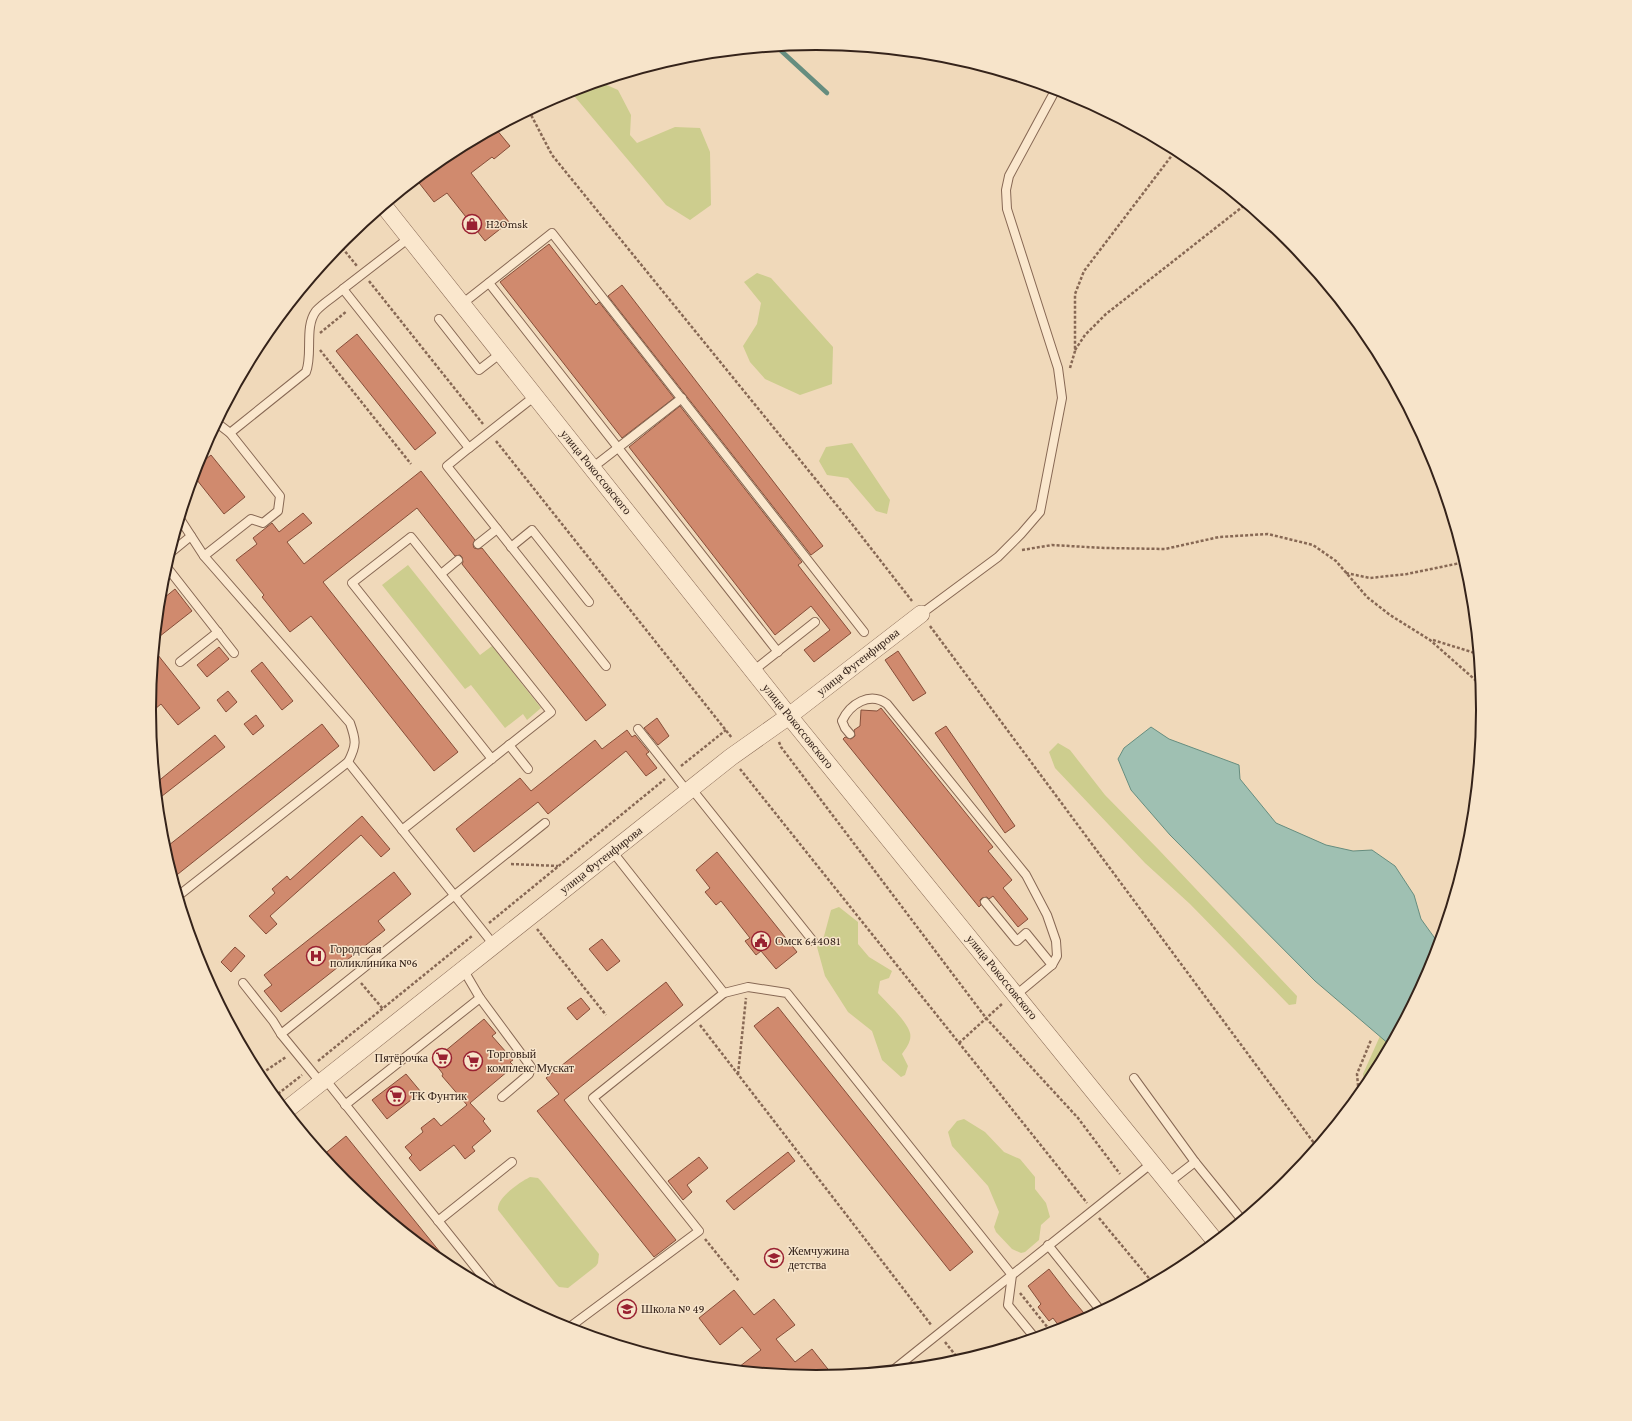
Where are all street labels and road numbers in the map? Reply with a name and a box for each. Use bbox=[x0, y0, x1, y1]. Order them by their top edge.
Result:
street label: улица Рокоссовского bbox=[557, 427, 635, 517]
street label: улица Фугенфирова bbox=[814, 625, 903, 699]
street label: улица Рокоссовского bbox=[759, 681, 837, 771]
street label: улица Фугенфирова bbox=[557, 823, 646, 897]
street label: улица Рокоссовского bbox=[963, 932, 1041, 1022]

